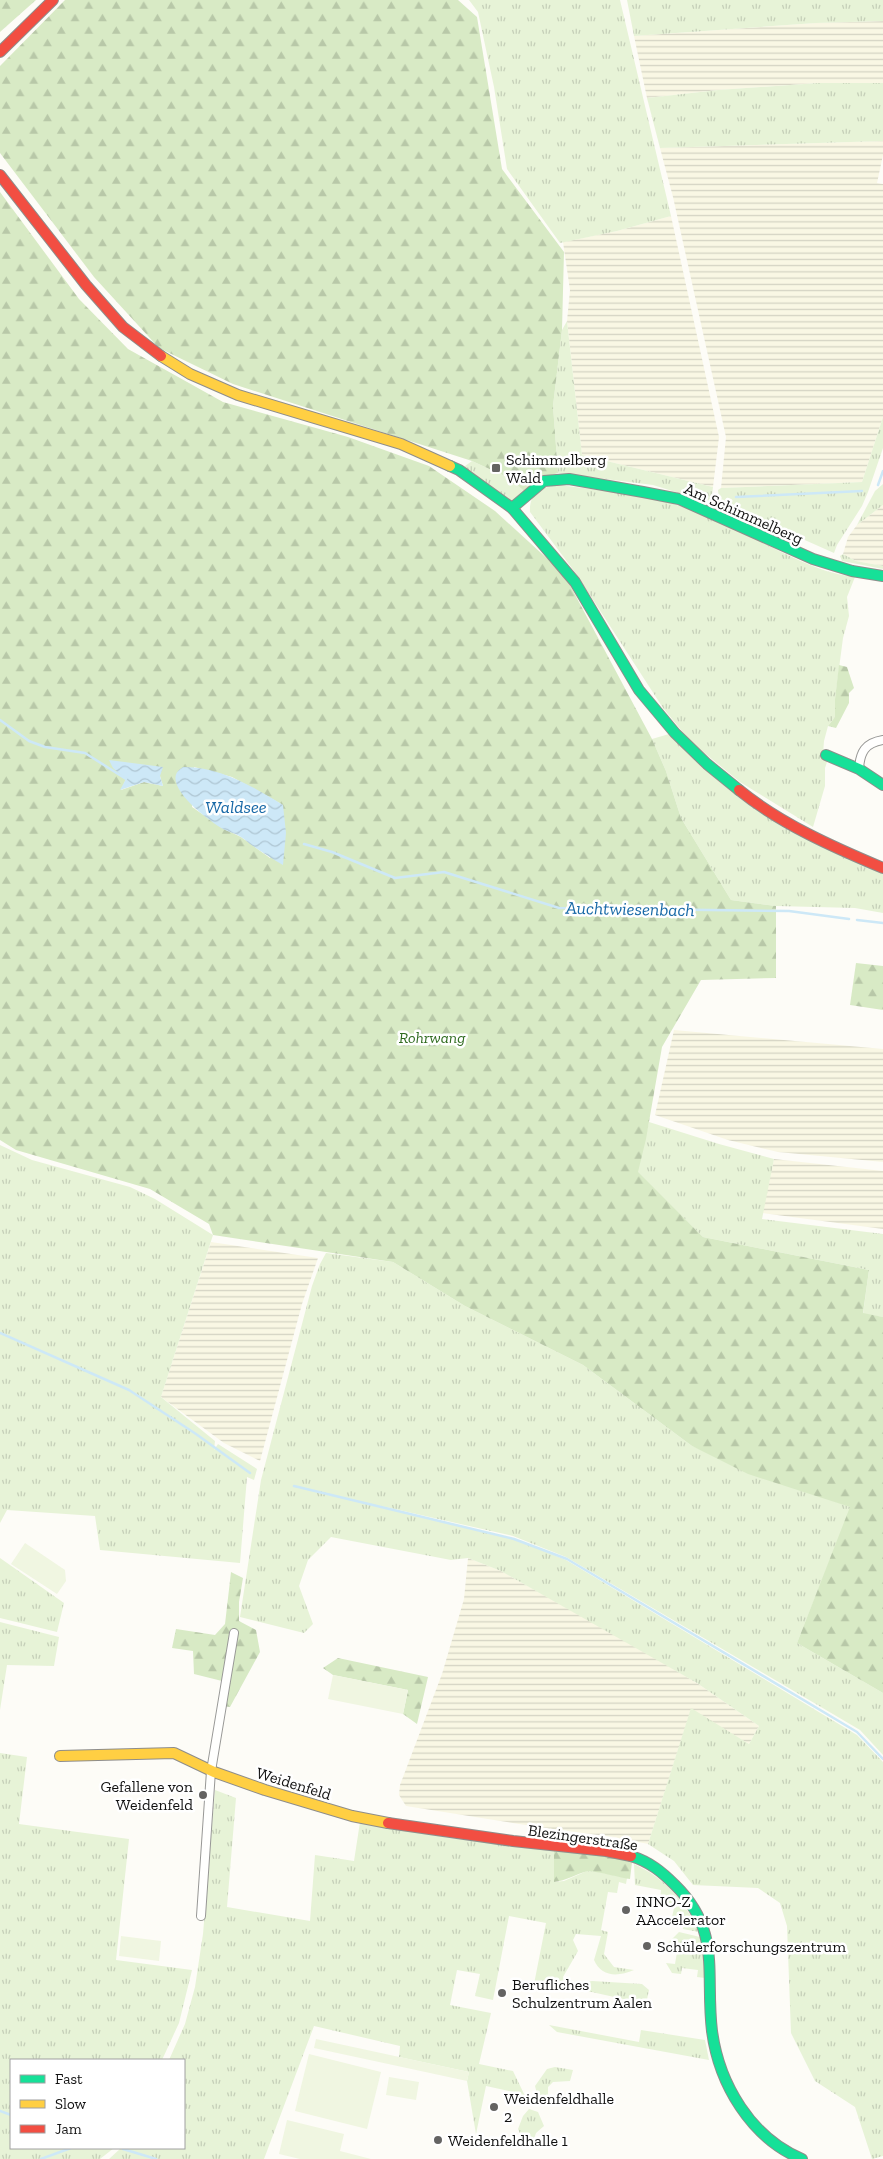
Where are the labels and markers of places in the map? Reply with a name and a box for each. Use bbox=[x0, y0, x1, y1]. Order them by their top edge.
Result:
place label: Schimmelberg Wald bbox=[506, 450, 607, 487]
marker: Schimmelberg Wald bbox=[490, 462, 502, 474]
place label: Gefallene von Weidenfeld bbox=[100, 1777, 194, 1814]
marker: Gefallene von Weidenfeld bbox=[197, 1789, 209, 1801]
place label: INNO-Z AAccelerator bbox=[636, 1892, 726, 1929]
marker: INNO-Z AAccelerator bbox=[620, 1904, 632, 1916]
place label: Schülerforschungszentrum bbox=[657, 1937, 846, 1956]
marker: Schülerforschungszentrum bbox=[641, 1940, 653, 1952]
place label: Berufliches Schulzentrum Aalen bbox=[512, 1975, 653, 2012]
marker: Berufliches Schulzentrum Aalen bbox=[496, 1987, 508, 1999]
place label: Weidenfeldhalle 2 bbox=[504, 2089, 614, 2126]
marker: Weidenfeldhalle 2 bbox=[488, 2101, 500, 2113]
place label: Weidenfeldhalle 1 bbox=[448, 2131, 568, 2150]
marker: Weidenfeldhalle 1 bbox=[432, 2134, 444, 2146]

